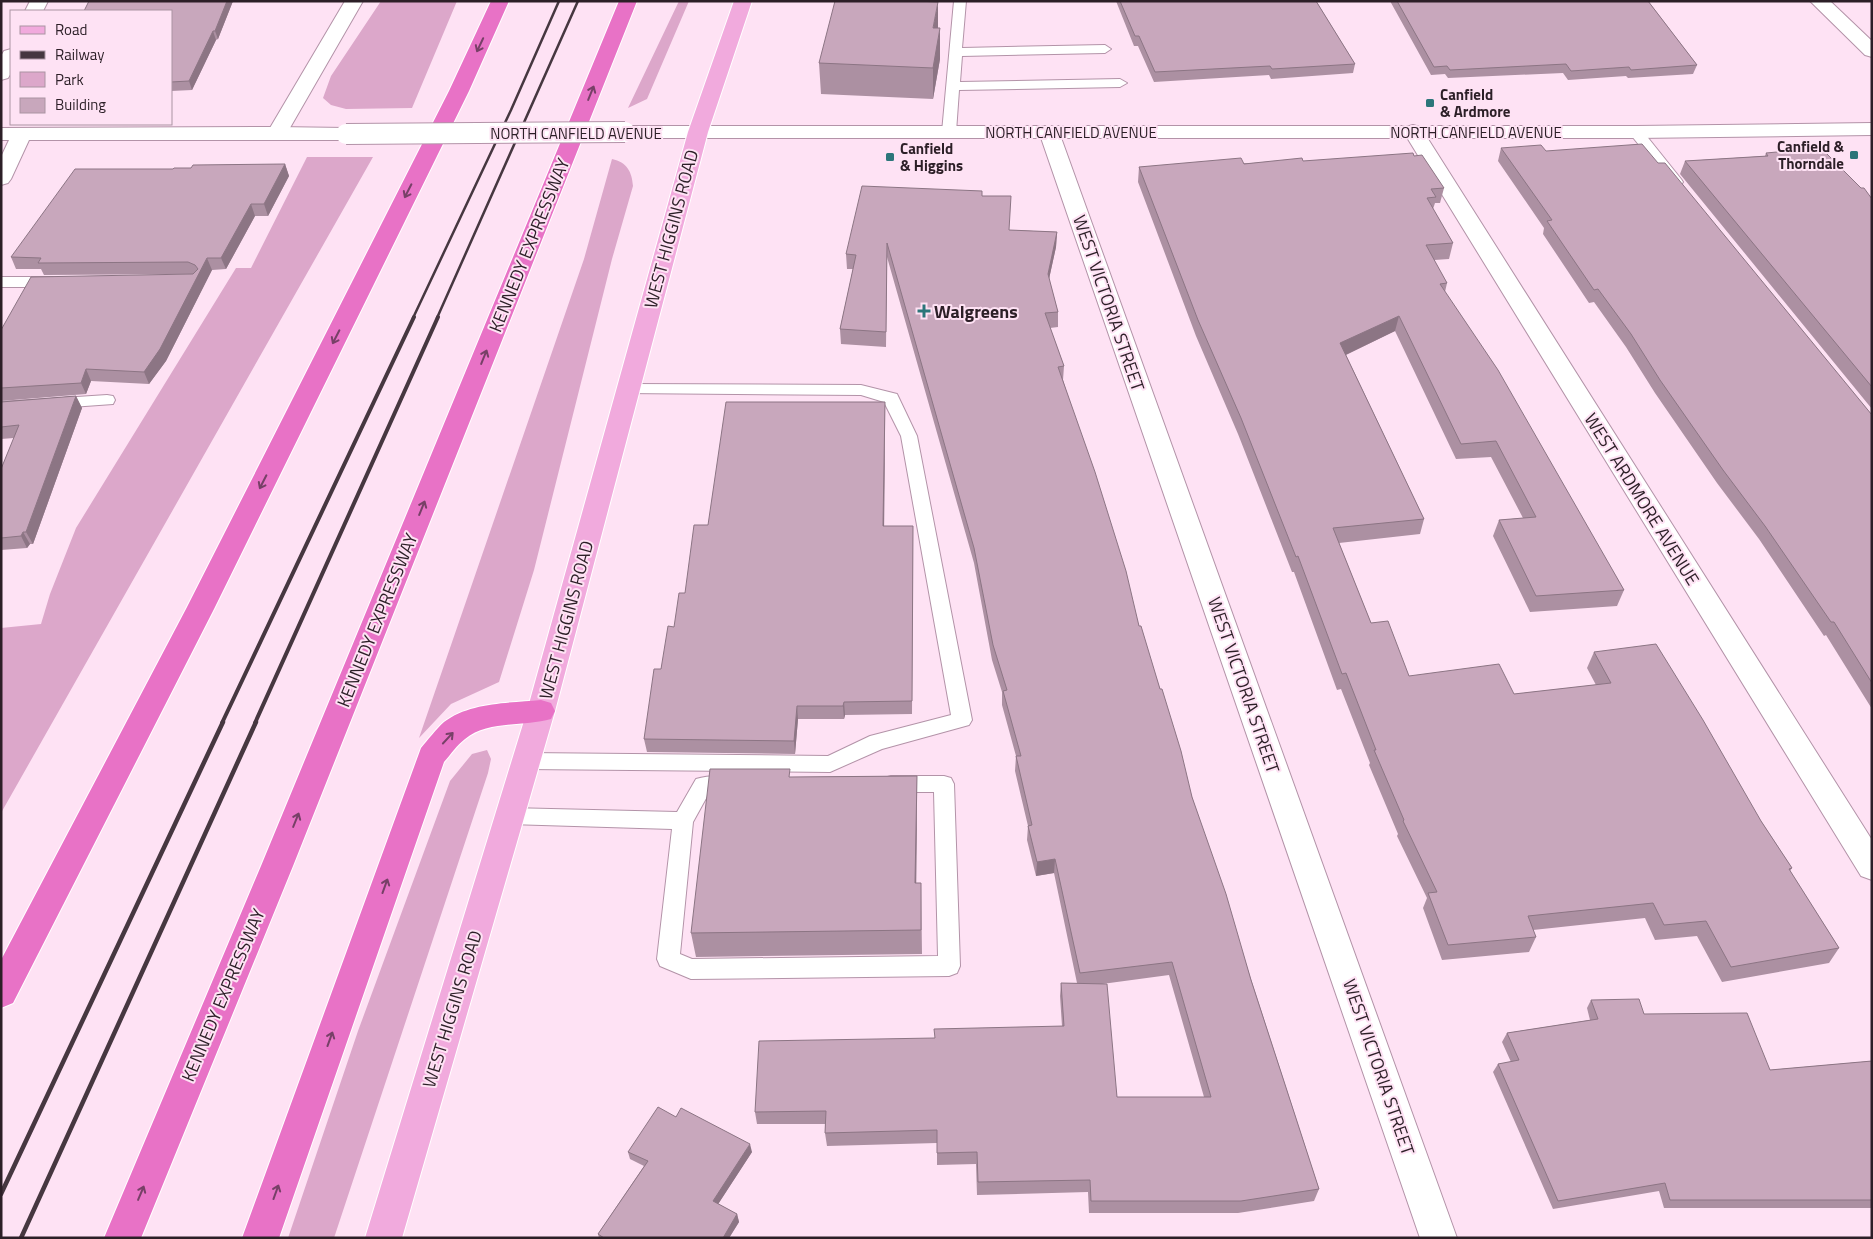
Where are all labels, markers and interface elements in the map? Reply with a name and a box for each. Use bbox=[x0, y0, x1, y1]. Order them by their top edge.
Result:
legend bbox=[10, 10, 172, 125]
text: Road bbox=[55, 18, 87, 41]
one-way arrow bbox=[475, 37, 484, 52]
text: Railway bbox=[55, 43, 105, 66]
text: Park bbox=[55, 68, 84, 91]
place label: Canfield & Ardmore bbox=[1440, 83, 1511, 123]
one-way arrow bbox=[587, 86, 596, 101]
text: Building bbox=[55, 93, 106, 116]
marker: Canfield & Ardmore bbox=[1424, 97, 1436, 109]
street label: NORTH CANFIELD AVENUE bbox=[985, 121, 1157, 144]
street label: NORTH CANFIELD AVENUE bbox=[1390, 121, 1562, 144]
street label: NORTH CANFIELD AVENUE bbox=[490, 122, 662, 145]
place label: Canfield & Thorndale bbox=[1777, 135, 1844, 175]
place label: Canfield & Higgins bbox=[900, 137, 963, 177]
street label: WEST HIGGINS ROAD bbox=[637, 147, 705, 311]
marker: Canfield & Thorndale bbox=[1848, 149, 1860, 161]
marker: Canfield & Higgins bbox=[884, 151, 896, 163]
street label: KENNEDY EXPRESSWAY bbox=[482, 154, 576, 336]
one-way arrow bbox=[403, 183, 412, 198]
street label: WEST VICTORIA STREET bbox=[1066, 211, 1152, 395]
place label: Walgreens bbox=[934, 298, 1018, 325]
marker: Walgreens bbox=[918, 305, 930, 317]
one-way arrow bbox=[330, 329, 340, 344]
one-way arrow bbox=[479, 350, 489, 365]
street label: WEST ARDMORE AVENUE bbox=[1578, 408, 1706, 590]
one-way arrow bbox=[258, 474, 267, 489]
one-way arrow bbox=[418, 501, 428, 516]
street label: KENNEDY EXPRESSWAY bbox=[330, 529, 424, 711]
street label: WEST HIGGINS ROAD bbox=[532, 538, 600, 702]
street label: WEST VICTORIA STREET bbox=[1201, 593, 1287, 777]
one-way arrow bbox=[442, 731, 454, 744]
one-way arrow bbox=[292, 813, 301, 828]
one-way arrow bbox=[381, 878, 390, 894]
street label: KENNEDY EXPRESSWAY bbox=[174, 904, 272, 1086]
street label: WEST HIGGINS ROAD bbox=[415, 927, 489, 1091]
street label: WEST VICTORIA STREET bbox=[1336, 975, 1422, 1159]
one-way arrow bbox=[326, 1031, 335, 1047]
one-way arrow bbox=[272, 1185, 281, 1200]
one-way arrow bbox=[136, 1186, 146, 1201]

